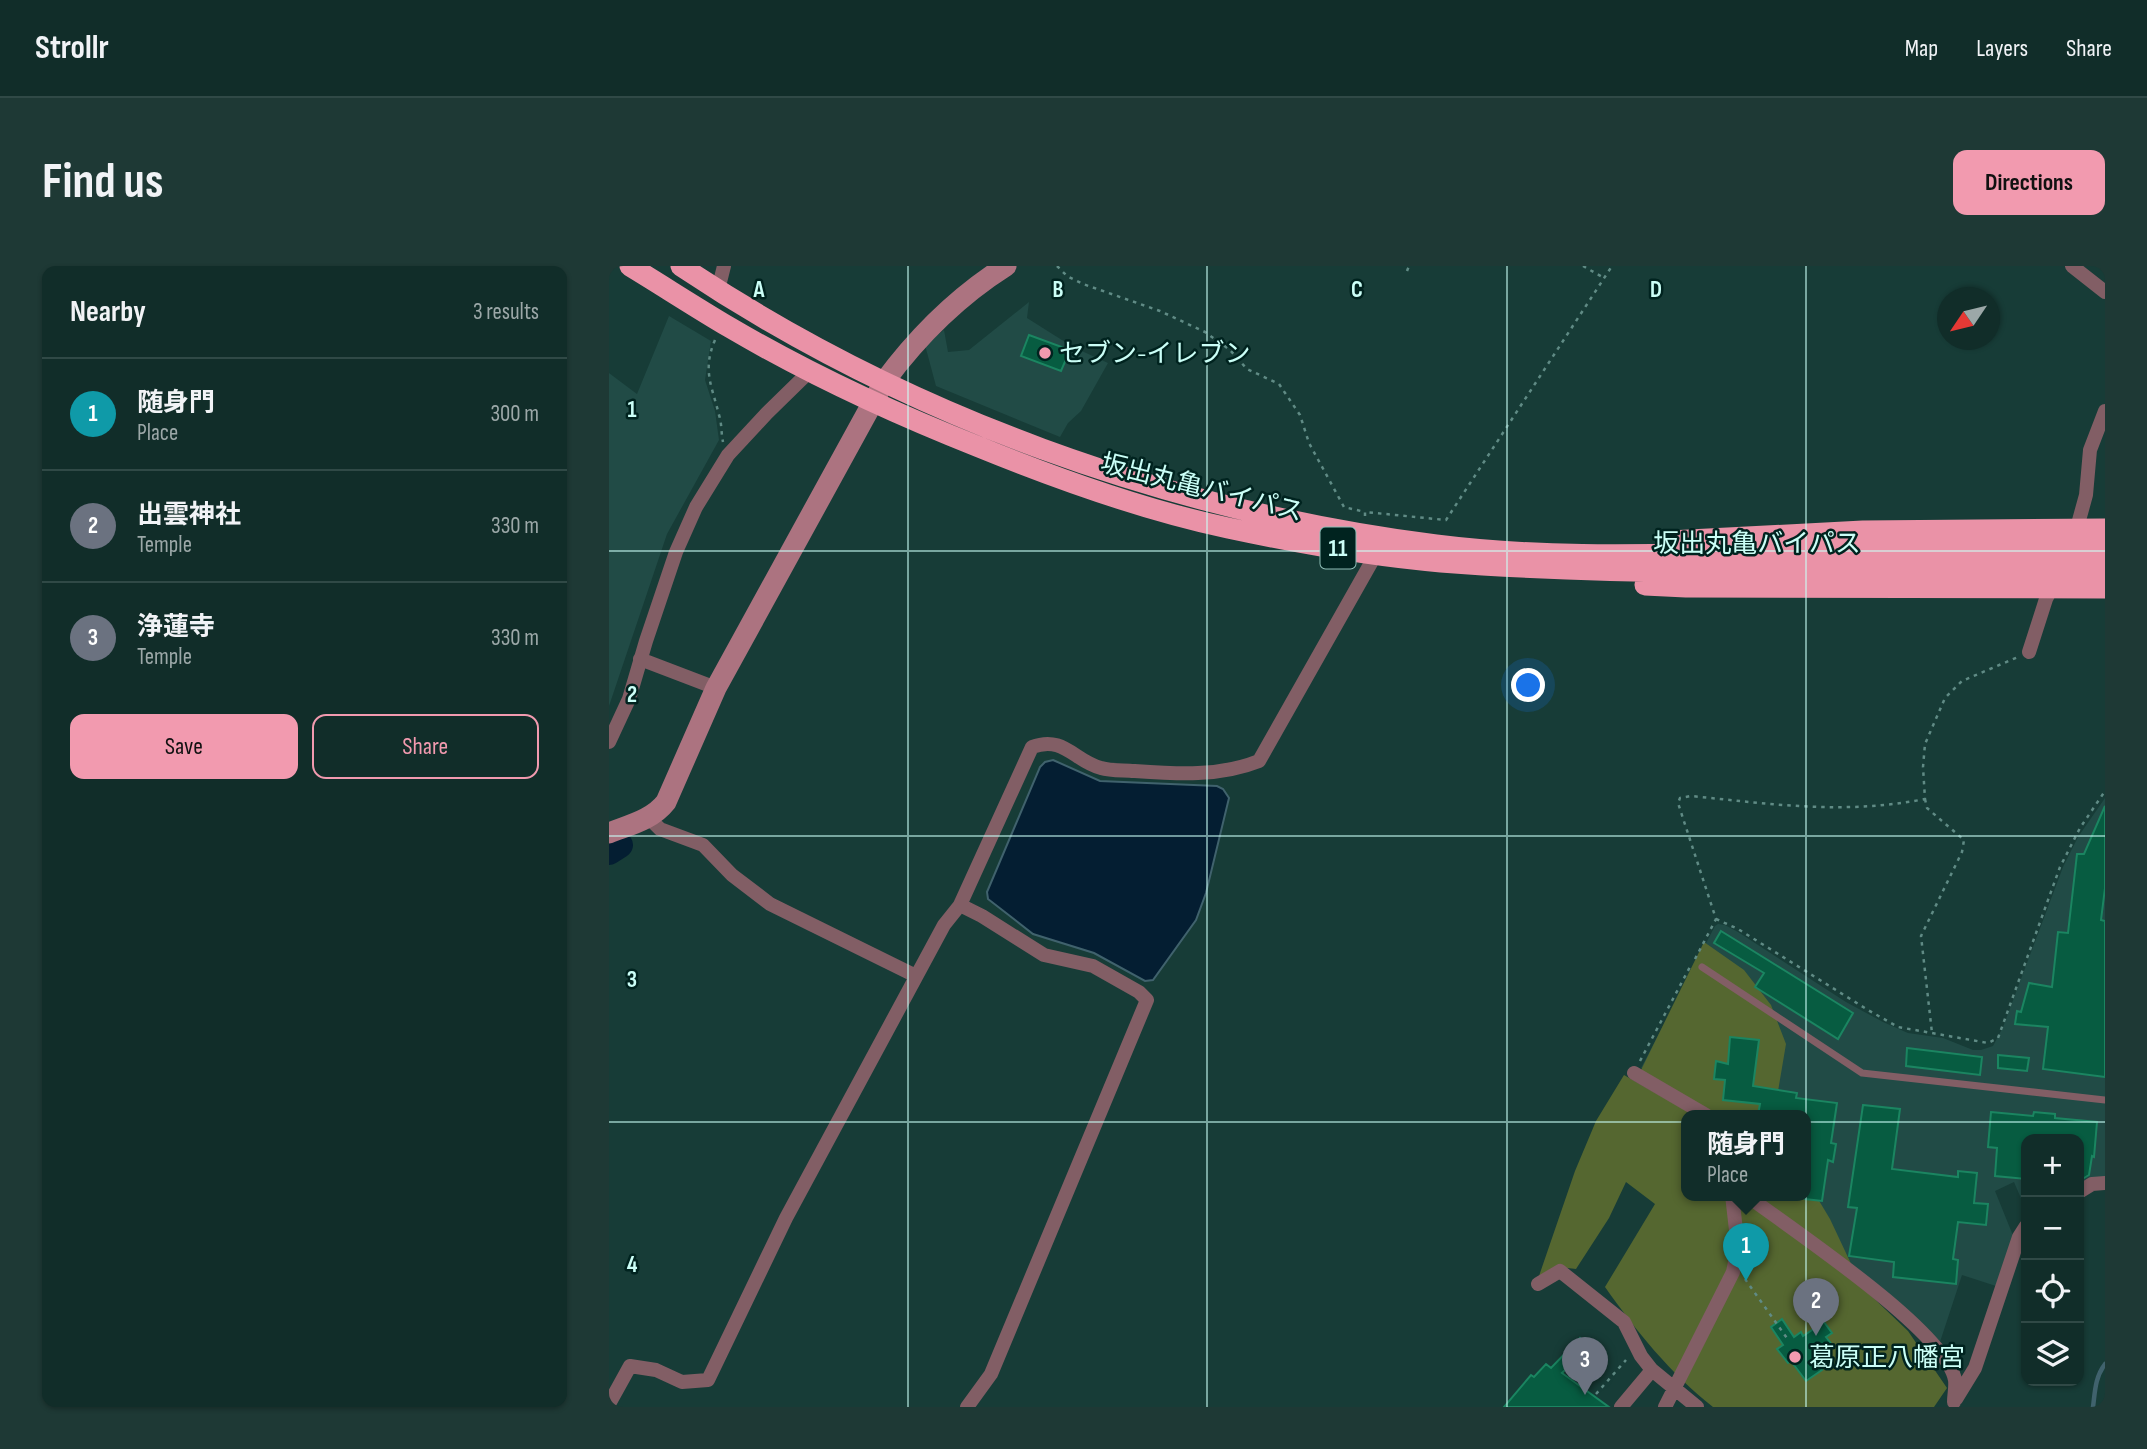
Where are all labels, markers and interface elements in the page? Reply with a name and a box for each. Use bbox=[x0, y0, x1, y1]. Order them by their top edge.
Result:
text: Strollr bbox=[35, 28, 109, 68]
text: Map bbox=[1905, 34, 1938, 63]
text: Layers bbox=[1976, 34, 2028, 63]
text: Share bbox=[2066, 34, 2112, 63]
button: Directions bbox=[1953, 150, 2105, 215]
text: Find us bbox=[42, 153, 164, 212]
text: A bbox=[753, 276, 766, 304]
text: B bbox=[1053, 276, 1064, 304]
text: C bbox=[1351, 276, 1363, 304]
text: D bbox=[1650, 276, 1662, 304]
north arrow bbox=[1937, 287, 2000, 350]
text: Nearby bbox=[70, 294, 146, 330]
text: 3 results bbox=[473, 298, 539, 326]
place label: セブン-イレブン bbox=[1059, 339, 1251, 370]
marker: セブン-イレブン bbox=[1037, 345, 1053, 361]
text: 随身門 bbox=[137, 388, 215, 419]
text: 1 bbox=[627, 396, 637, 424]
text: 1 bbox=[88, 400, 98, 428]
text: 300 m bbox=[490, 400, 539, 428]
text: Place bbox=[137, 419, 178, 447]
street label: 坂出丸亀バイパス bbox=[1097, 448, 1306, 529]
text: 出雲神社 bbox=[137, 500, 241, 531]
text: 2 bbox=[88, 512, 98, 540]
text: 330 m bbox=[491, 512, 539, 540]
road number: 11 bbox=[1321, 528, 1355, 568]
street label: 坂出丸亀バイパス bbox=[1653, 529, 1861, 560]
text: Temple bbox=[137, 531, 192, 559]
text: 浄蓮寺 bbox=[137, 612, 215, 643]
text: 3 bbox=[88, 624, 98, 652]
text: 330 m bbox=[491, 624, 539, 652]
text: Temple bbox=[137, 643, 192, 671]
your location bbox=[1511, 668, 1545, 702]
text: 2 bbox=[627, 681, 637, 709]
button: Save bbox=[70, 714, 298, 779]
button: Share bbox=[312, 714, 539, 779]
text: 3 bbox=[627, 966, 637, 994]
popup bbox=[1681, 1110, 1811, 1201]
text: 随身門 bbox=[1707, 1130, 1785, 1161]
map controls bbox=[2021, 1134, 2084, 1386]
button: + bbox=[2021, 1134, 2084, 1197]
text: Place bbox=[1707, 1161, 1748, 1189]
button: − bbox=[2021, 1197, 2084, 1260]
pin: 1 bbox=[1723, 1223, 1769, 1281]
text: 4 bbox=[627, 1251, 638, 1279]
button: locate bbox=[2021, 1260, 2084, 1323]
pin: 2 bbox=[1793, 1278, 1839, 1336]
button: layers bbox=[2021, 1323, 2084, 1386]
pin: 3 bbox=[1562, 1337, 1608, 1395]
place label: 葛原正八幡宮 bbox=[1809, 1343, 1965, 1374]
marker: 葛原正八幡宮 bbox=[1787, 1349, 1803, 1365]

